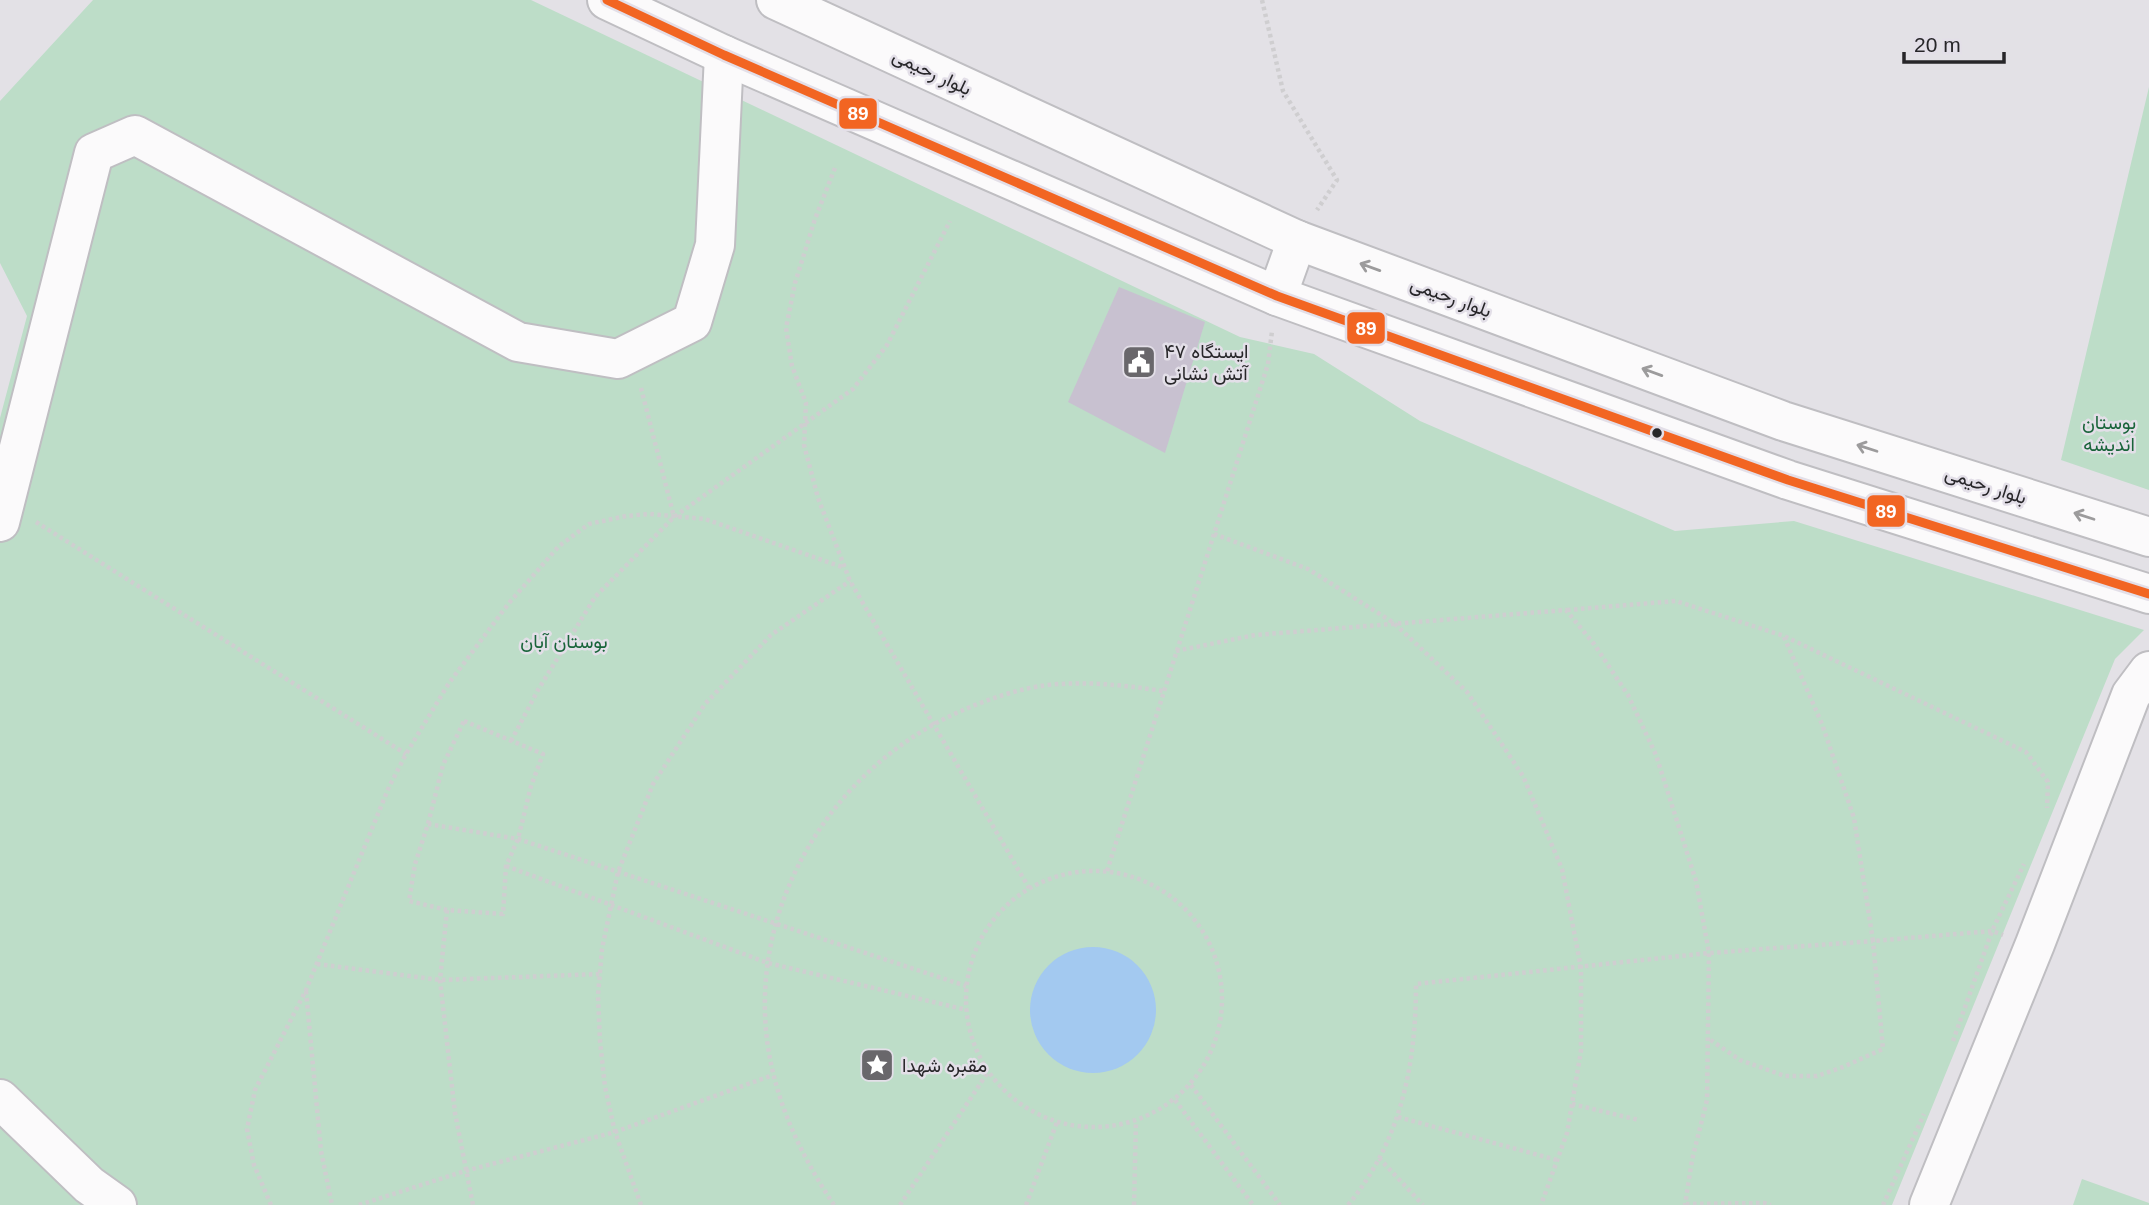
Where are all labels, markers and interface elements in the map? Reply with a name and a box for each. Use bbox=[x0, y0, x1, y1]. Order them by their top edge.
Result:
scale bar bbox=[1904, 21, 2004, 65]
text: 20 m bbox=[1914, 33, 1961, 56]
street label: بلوار رحیمی bbox=[889, 45, 975, 100]
line badge: 89 bbox=[838, 97, 878, 130]
text: 89 bbox=[847, 103, 869, 124]
one-way arrow bbox=[1360, 260, 1382, 272]
street label: بلوار رحیمی bbox=[1407, 273, 1494, 322]
line badge: 89 bbox=[1346, 311, 1386, 345]
text: 89 bbox=[1355, 318, 1377, 339]
place label: ایستگاه ۴۷ آتش نشانی bbox=[1164, 341, 1249, 385]
public building icon: ایستگاه ۴۷ آتش نشانی bbox=[1120, 343, 1158, 381]
one-way arrow bbox=[1642, 365, 1664, 378]
park label: بوستان اندیشه bbox=[2082, 412, 2136, 456]
unlabelled marker bbox=[1650, 426, 1664, 440]
one-way arrow bbox=[1856, 440, 1878, 453]
street label: بلوار رحیمی bbox=[1942, 462, 2029, 509]
line badge: 89 bbox=[1866, 494, 1906, 528]
text: 89 bbox=[1875, 501, 1897, 522]
one-way arrow bbox=[2073, 509, 2095, 522]
park label: بوستان آبان bbox=[520, 631, 608, 653]
place icon: مقبره شهدا bbox=[858, 1046, 896, 1084]
place label: مقبره شهدا bbox=[902, 1055, 987, 1077]

